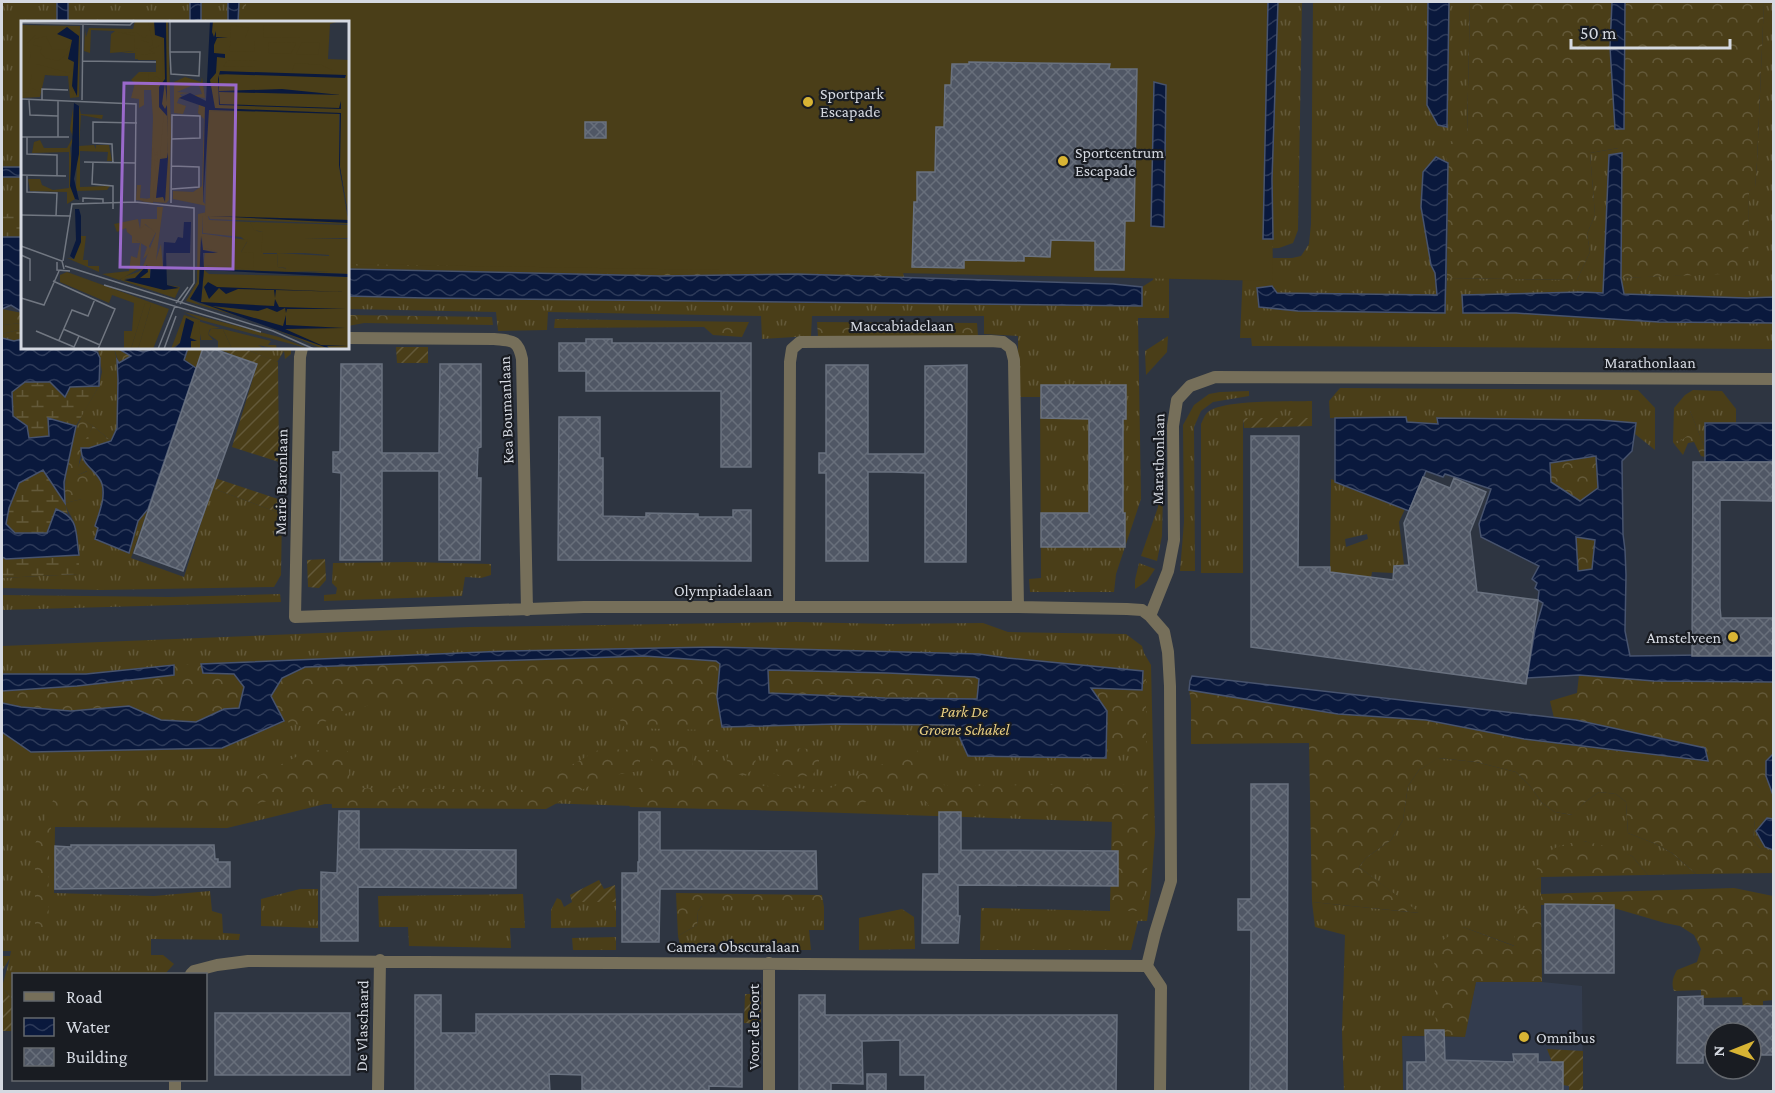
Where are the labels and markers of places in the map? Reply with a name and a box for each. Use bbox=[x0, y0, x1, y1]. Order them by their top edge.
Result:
place label: Sportpark Escapade bbox=[820, 85, 884, 121]
marker: Sportpark Escapade bbox=[801, 95, 815, 109]
place label: Sportcentrum Escapade bbox=[1075, 144, 1164, 180]
marker: Sportcentrum Escapade bbox=[1056, 154, 1070, 168]
place label: Amstelveen bbox=[1646, 629, 1721, 646]
marker: Amstelveen bbox=[1726, 630, 1740, 644]
place label: Omnibus bbox=[1536, 1029, 1595, 1046]
marker: Omnibus bbox=[1517, 1030, 1531, 1044]

